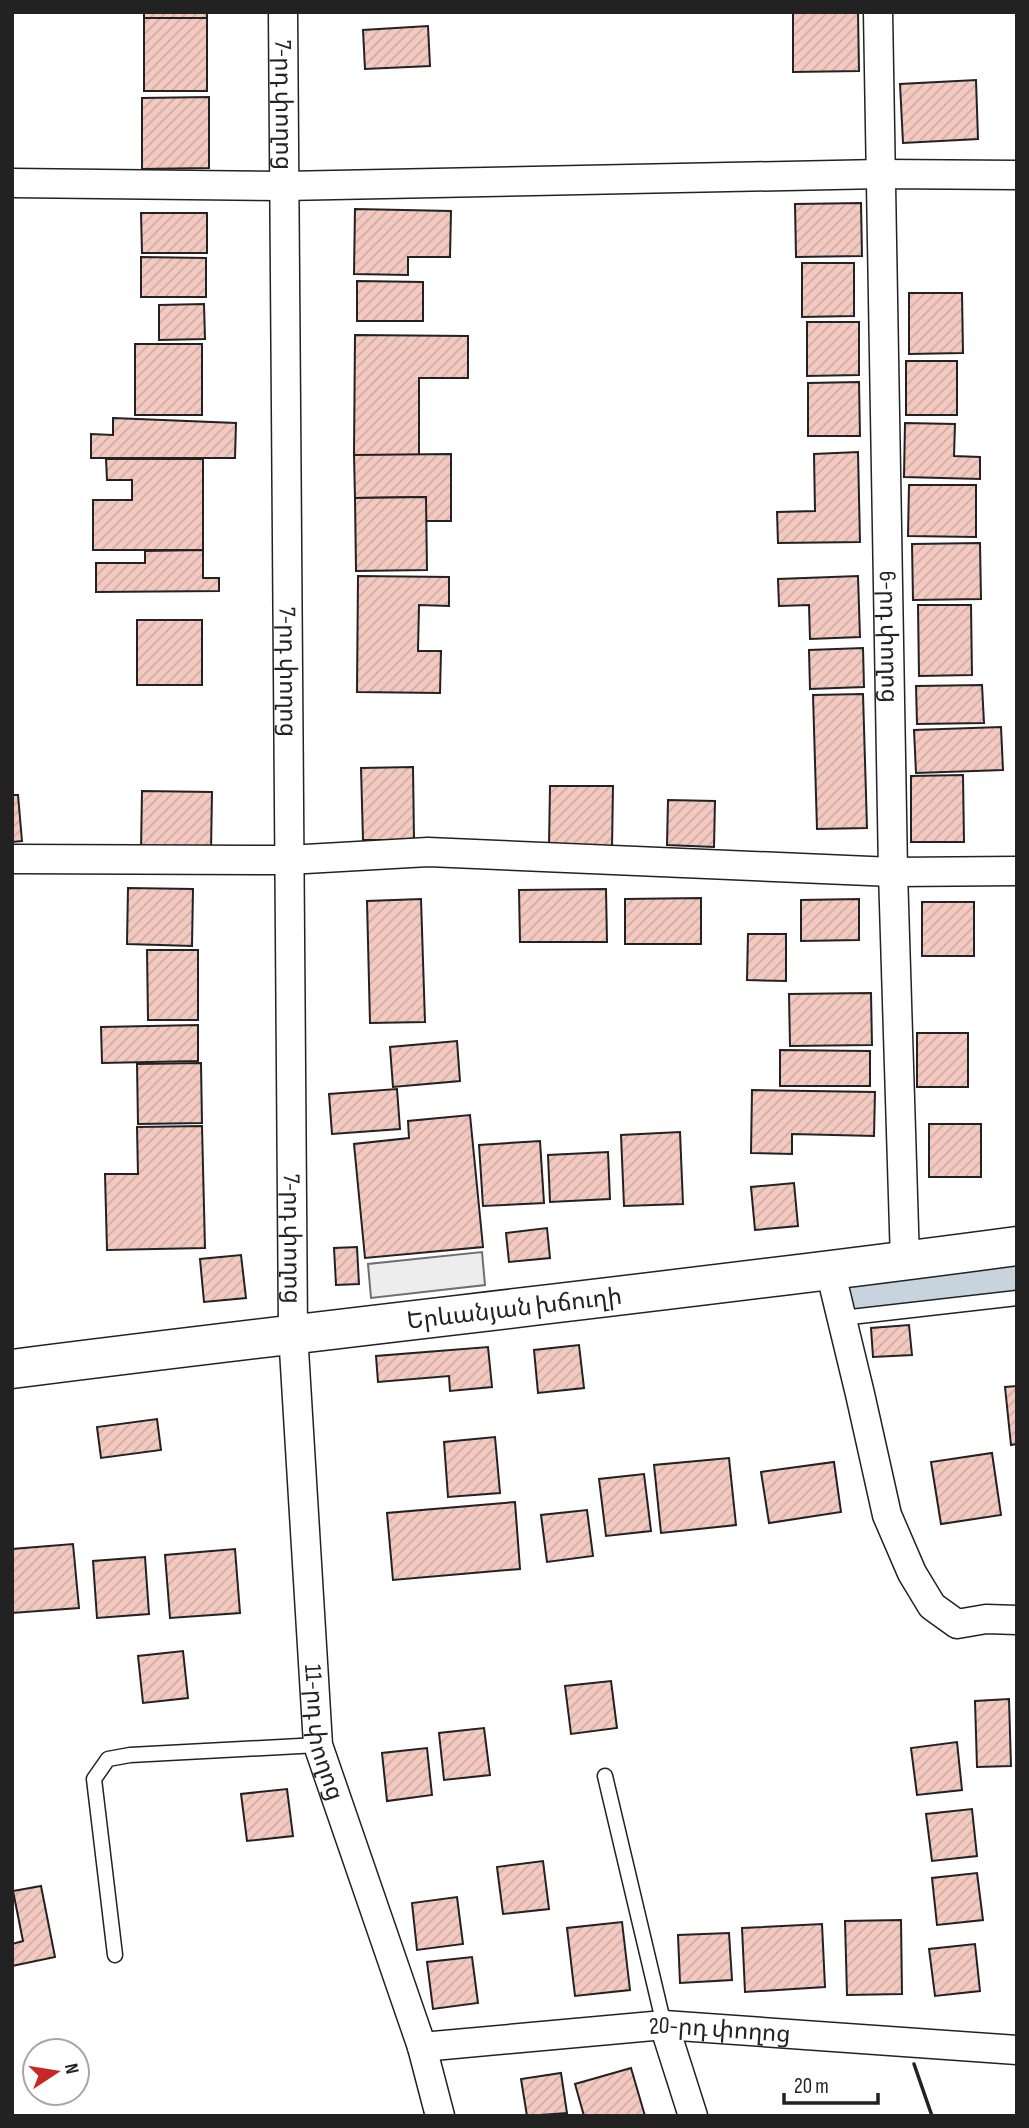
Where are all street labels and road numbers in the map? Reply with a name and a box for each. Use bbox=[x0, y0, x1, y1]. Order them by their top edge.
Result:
street label: 7-րդ փողոց bbox=[269, 40, 299, 170]
street label: 6-րդ փողոց bbox=[873, 571, 905, 703]
street label: 7-րդ փողոց bbox=[273, 607, 303, 737]
street label: 7-րդ փողոց bbox=[277, 1174, 307, 1304]
street label: Երևանյան խճուղի bbox=[405, 1281, 623, 1335]
street label: 11-րդ փողոց bbox=[299, 1663, 350, 1804]
street label: 20-րդ փողոց bbox=[648, 2010, 792, 2048]

